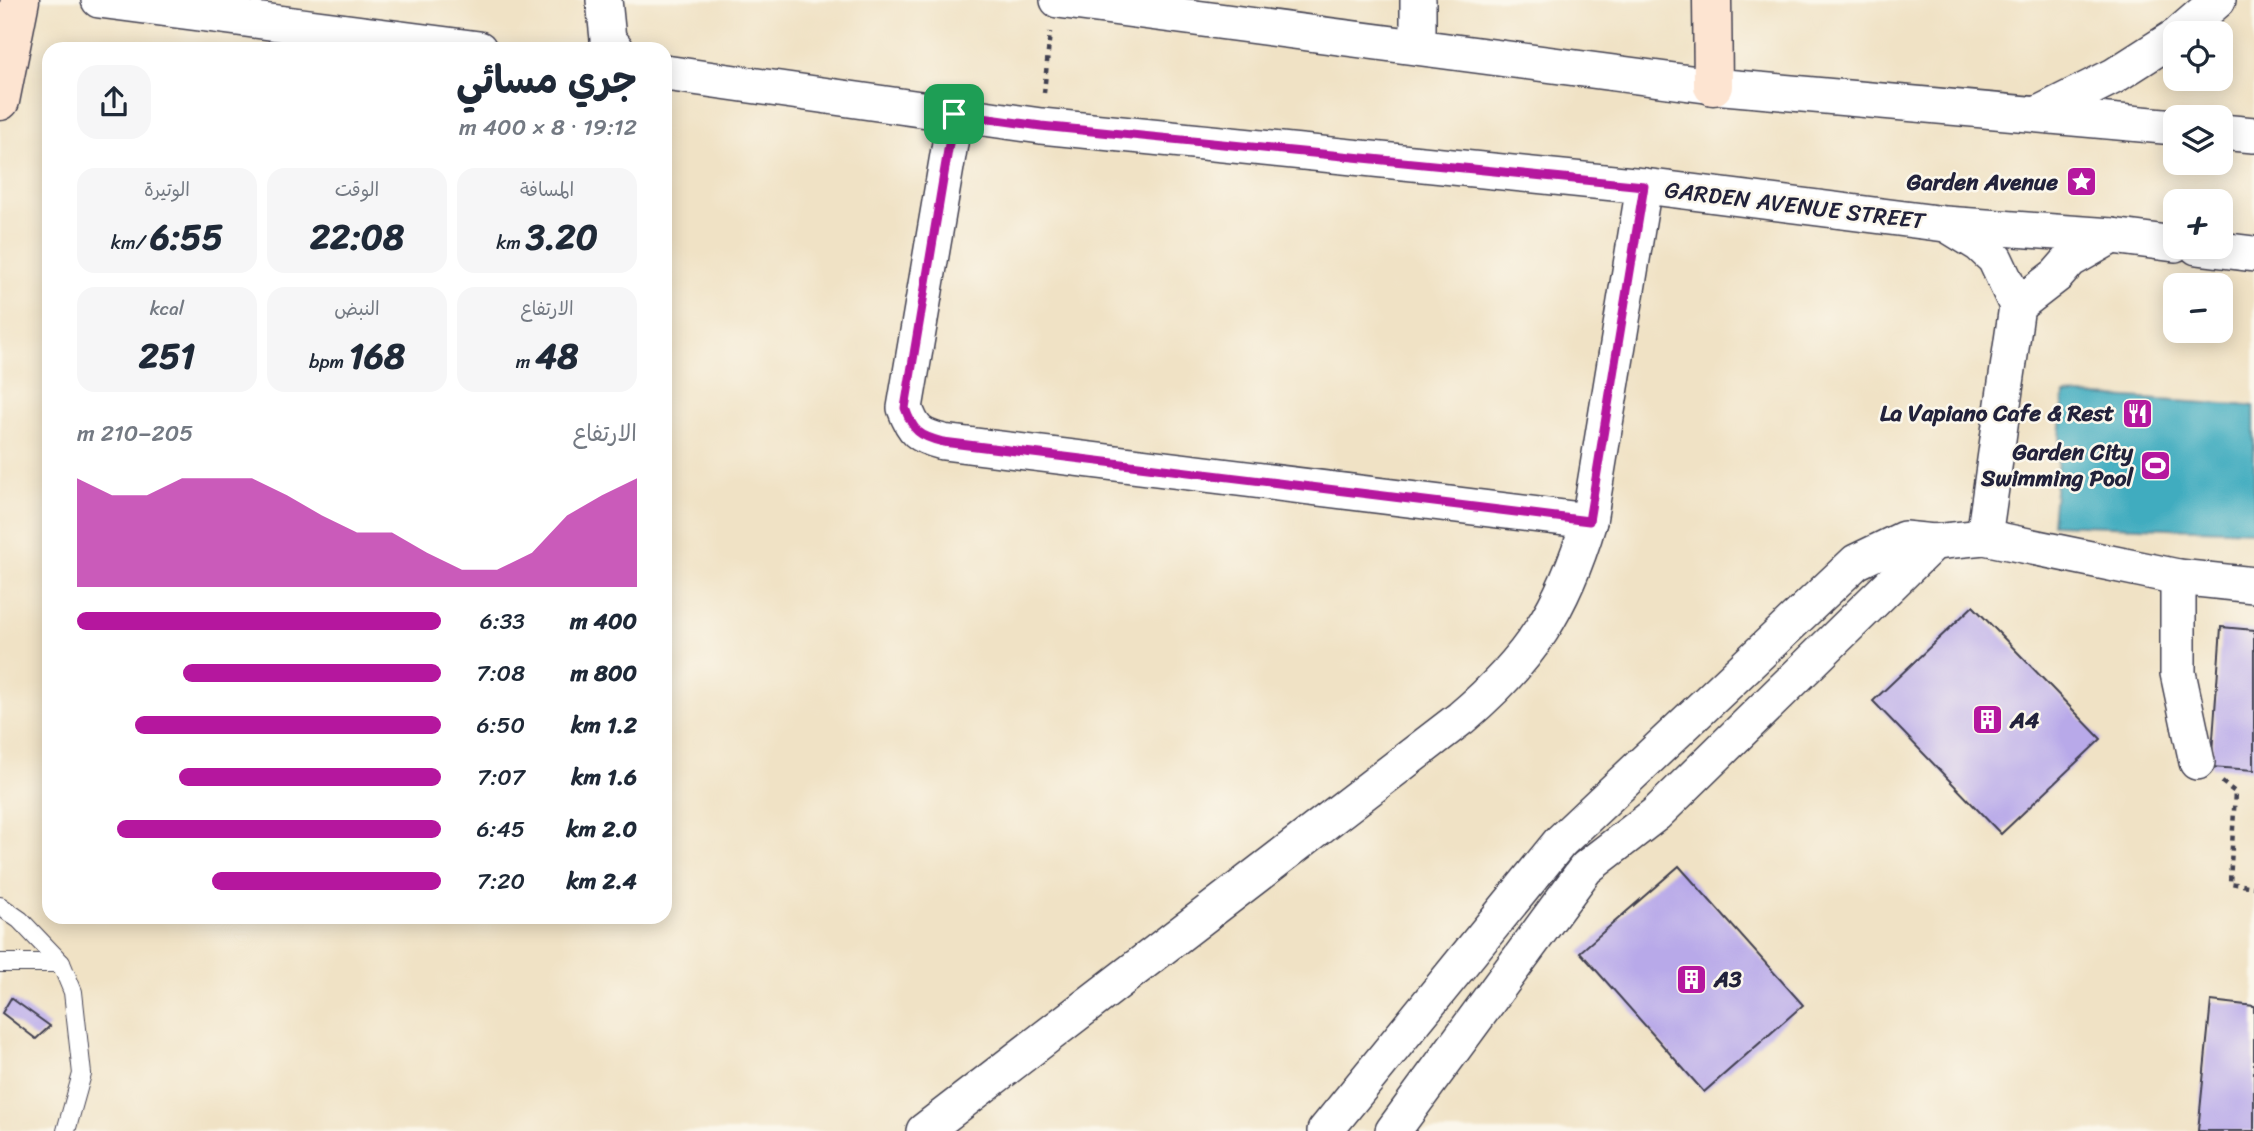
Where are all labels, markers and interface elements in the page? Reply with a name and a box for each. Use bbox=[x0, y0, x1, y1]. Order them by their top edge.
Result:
map controls bbox=[2163, 21, 2233, 343]
button: locate bbox=[2163, 21, 2233, 91]
text: جري مسائي bbox=[456, 47, 637, 114]
button: share bbox=[77, 65, 151, 139]
pin bbox=[924, 84, 984, 144]
icon: arrive bbox=[935, 95, 973, 133]
button: layers bbox=[2163, 105, 2233, 175]
text: 19:12 · 8 × 400 m bbox=[459, 107, 637, 148]
place label: Garden Avenue bbox=[1906, 162, 2058, 203]
place icon: Garden Avenue bbox=[2064, 165, 2098, 199]
street label: GARDEN AVENUE STREET bbox=[1662, 169, 1929, 242]
text: الوتيرة bbox=[144, 173, 190, 206]
text: الوقت bbox=[335, 173, 379, 206]
text: المسافة bbox=[520, 173, 574, 206]
button: + bbox=[2163, 189, 2233, 259]
text: 6:55 bbox=[150, 206, 223, 268]
text: 22:08 bbox=[310, 206, 404, 268]
text: 3.20 bbox=[526, 206, 598, 268]
text: /km bbox=[111, 226, 150, 259]
text: km bbox=[496, 226, 526, 259]
button: − bbox=[2163, 273, 2233, 343]
text: kcal bbox=[150, 292, 184, 325]
text: النبض bbox=[334, 292, 380, 325]
text: الارتفاع bbox=[520, 292, 574, 325]
text: 251 bbox=[139, 325, 195, 387]
text: 168 bbox=[349, 325, 405, 387]
text: 48 bbox=[535, 325, 578, 387]
text: bpm bbox=[309, 345, 349, 378]
text: m bbox=[516, 345, 535, 378]
place label: La Vapiano Cafe & Rest bbox=[1880, 393, 2114, 434]
restaurant icon: La Vapiano Cafe & Rest bbox=[2120, 396, 2154, 430]
text: 205–210 m bbox=[77, 413, 193, 454]
text: الارتفاع bbox=[573, 413, 637, 454]
place label: Garden City Swimming Pool bbox=[1980, 432, 2134, 499]
sports icon: Garden City Swimming Pool bbox=[2139, 448, 2173, 482]
text: 6:33 bbox=[480, 601, 525, 642]
text: 400 m bbox=[570, 601, 637, 642]
text: 7:08 bbox=[477, 653, 525, 694]
text: 800 m bbox=[570, 653, 637, 694]
place label: A4 bbox=[2009, 700, 2040, 741]
building icon: A4 bbox=[1970, 703, 2004, 737]
text: 6:50 bbox=[476, 705, 525, 746]
text: 1.2 km bbox=[571, 705, 637, 746]
text: 7:07 bbox=[477, 757, 525, 798]
text: 1.6 km bbox=[571, 757, 637, 798]
text: 6:45 bbox=[477, 809, 525, 850]
text: 2.0 km bbox=[566, 809, 637, 850]
text: 7:20 bbox=[477, 861, 525, 902]
text: 2.4 km bbox=[567, 861, 637, 902]
place label: A3 bbox=[1713, 959, 1742, 1000]
building icon: A3 bbox=[1674, 962, 1708, 996]

